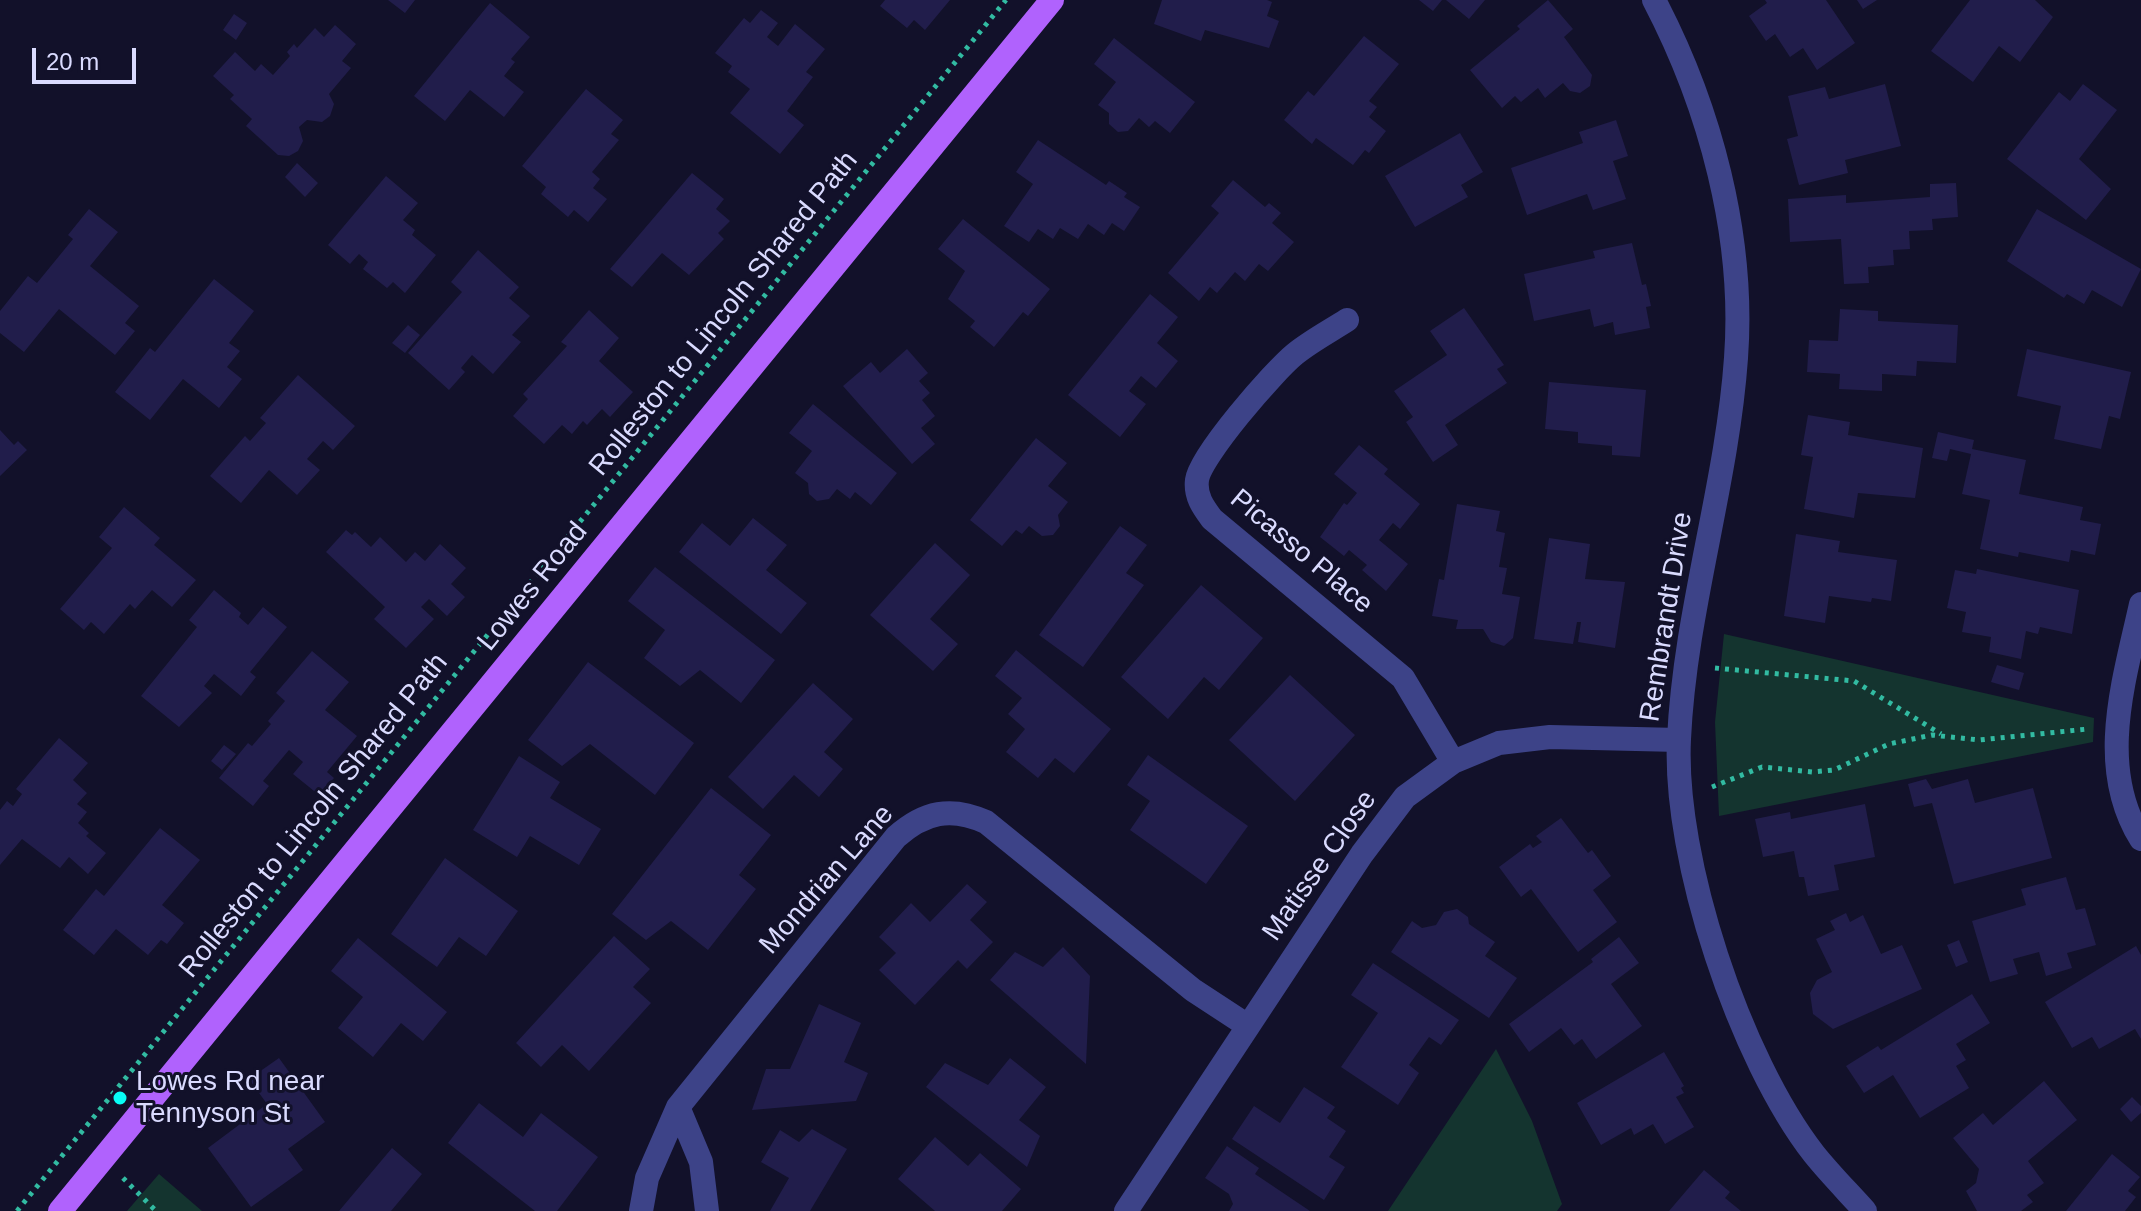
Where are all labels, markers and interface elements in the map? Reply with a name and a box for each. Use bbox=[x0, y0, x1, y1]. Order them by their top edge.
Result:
scale bar bbox=[36, 32, 140, 82]
text: 20 m bbox=[46, 48, 99, 75]
street label: Rolleston to Lincoln Shared Path bbox=[583, 145, 865, 483]
street label: Picasso Place bbox=[1223, 483, 1379, 621]
street label: Rembrandt Drive bbox=[1634, 510, 1700, 724]
street label: Lowes Road bbox=[471, 516, 595, 658]
street label: Rolleston to Lincoln Shared Path bbox=[173, 647, 455, 985]
street label: Matisse Close bbox=[1256, 784, 1384, 948]
street label: Mondrian Lane bbox=[753, 798, 901, 962]
place label: Lowes Rd near Tennyson St bbox=[136, 1065, 324, 1131]
marker: Lowes Rd near Tennyson St bbox=[111, 1089, 129, 1107]

